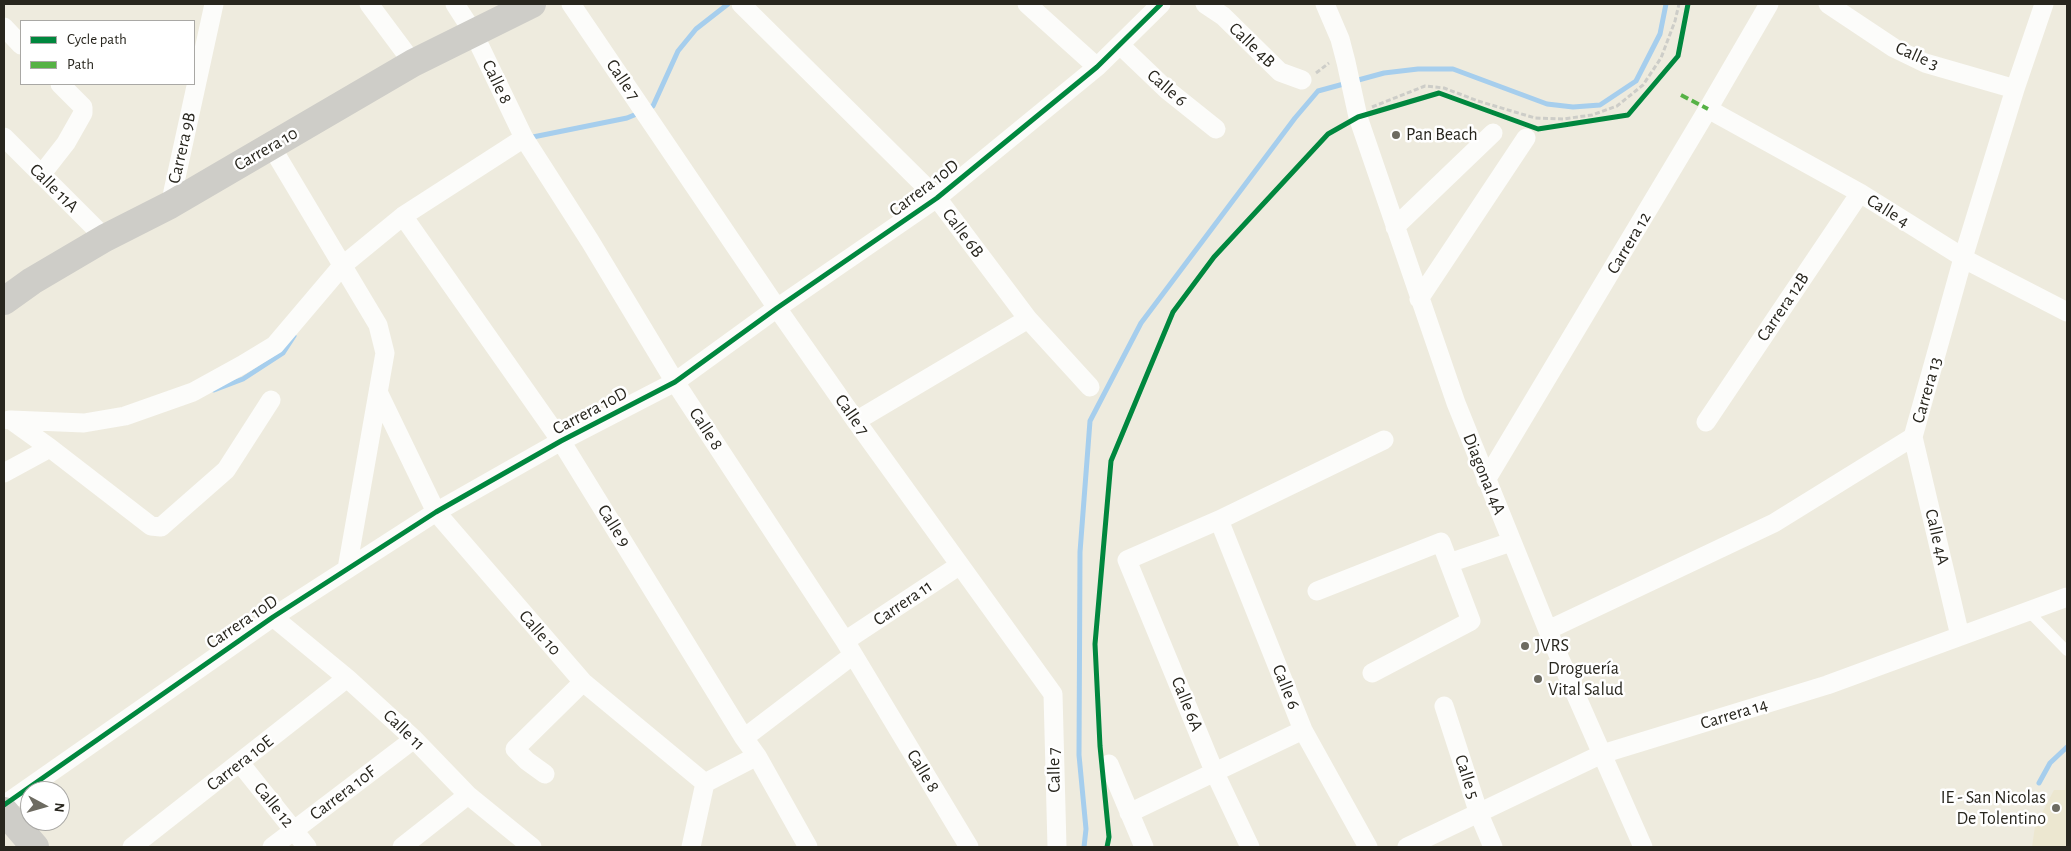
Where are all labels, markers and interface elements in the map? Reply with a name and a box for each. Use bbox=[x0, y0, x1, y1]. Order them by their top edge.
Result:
street label: Calle 4B bbox=[1224, 18, 1280, 72]
legend bbox=[20, 20, 195, 85]
text: Cycle path bbox=[67, 32, 127, 47]
street label: Calle 3 bbox=[1892, 37, 1942, 75]
street label: Calle 7 bbox=[601, 55, 645, 105]
street label: Calle 8 bbox=[477, 56, 517, 108]
text: Path bbox=[67, 57, 94, 72]
street label: Calle 6 bbox=[1142, 65, 1192, 111]
street label: Carrera 9B bbox=[163, 110, 201, 186]
street label: Carrera 10 bbox=[230, 122, 302, 176]
place label: Pan Beach bbox=[1406, 124, 1478, 146]
marker: Pan Beach bbox=[1390, 129, 1402, 141]
street label: Carrera 10D bbox=[885, 155, 963, 221]
street label: Calle 11A bbox=[25, 159, 83, 217]
street label: Calle 4 bbox=[1863, 190, 1913, 232]
street label: Calle 6B bbox=[938, 204, 988, 262]
street label: Carrera 12 bbox=[1602, 208, 1656, 278]
street label: Carrera 12B bbox=[1752, 268, 1814, 346]
street label: Carrera 13 bbox=[1907, 354, 1947, 426]
street label: Carrera 10D bbox=[549, 382, 631, 440]
street label: Calle 7 bbox=[830, 390, 874, 440]
street label: Calle 8 bbox=[684, 404, 728, 454]
street label: Diagonal 4A bbox=[1458, 430, 1510, 518]
street label: Calle 9 bbox=[593, 501, 635, 551]
street label: Calle 4A bbox=[1920, 507, 1954, 567]
street label: Carrera 11 bbox=[869, 575, 937, 631]
street label: Carrera 10D bbox=[202, 590, 282, 654]
street label: Calle 10 bbox=[514, 606, 566, 660]
place label: JVRS bbox=[1535, 635, 1569, 657]
marker: JVRS bbox=[1519, 640, 1531, 652]
place label: Droguería Vital Salud bbox=[1548, 658, 1623, 701]
street label: Calle 6 bbox=[1267, 661, 1305, 713]
marker: Droguería Vital Salud bbox=[1532, 673, 1544, 685]
street label: Calle 6A bbox=[1166, 674, 1208, 734]
street label: Carrera 14 bbox=[1698, 694, 1770, 734]
street label: Calle 11 bbox=[378, 705, 430, 755]
street label: Carrera 10E bbox=[202, 730, 278, 796]
street label: Calle 8 bbox=[902, 746, 944, 796]
street label: Calle 7 bbox=[1043, 747, 1065, 793]
street label: Calle 5 bbox=[1450, 752, 1484, 802]
street label: Carrera 10F bbox=[305, 761, 381, 825]
street label: Calle 12 bbox=[249, 778, 299, 832]
north arrow bbox=[20, 781, 70, 831]
place label: IE - San Nicolas De Tolentino bbox=[1941, 787, 2046, 830]
text: N bbox=[51, 802, 66, 813]
marker: IE - San Nicolas De Tolentino bbox=[2050, 802, 2062, 814]

